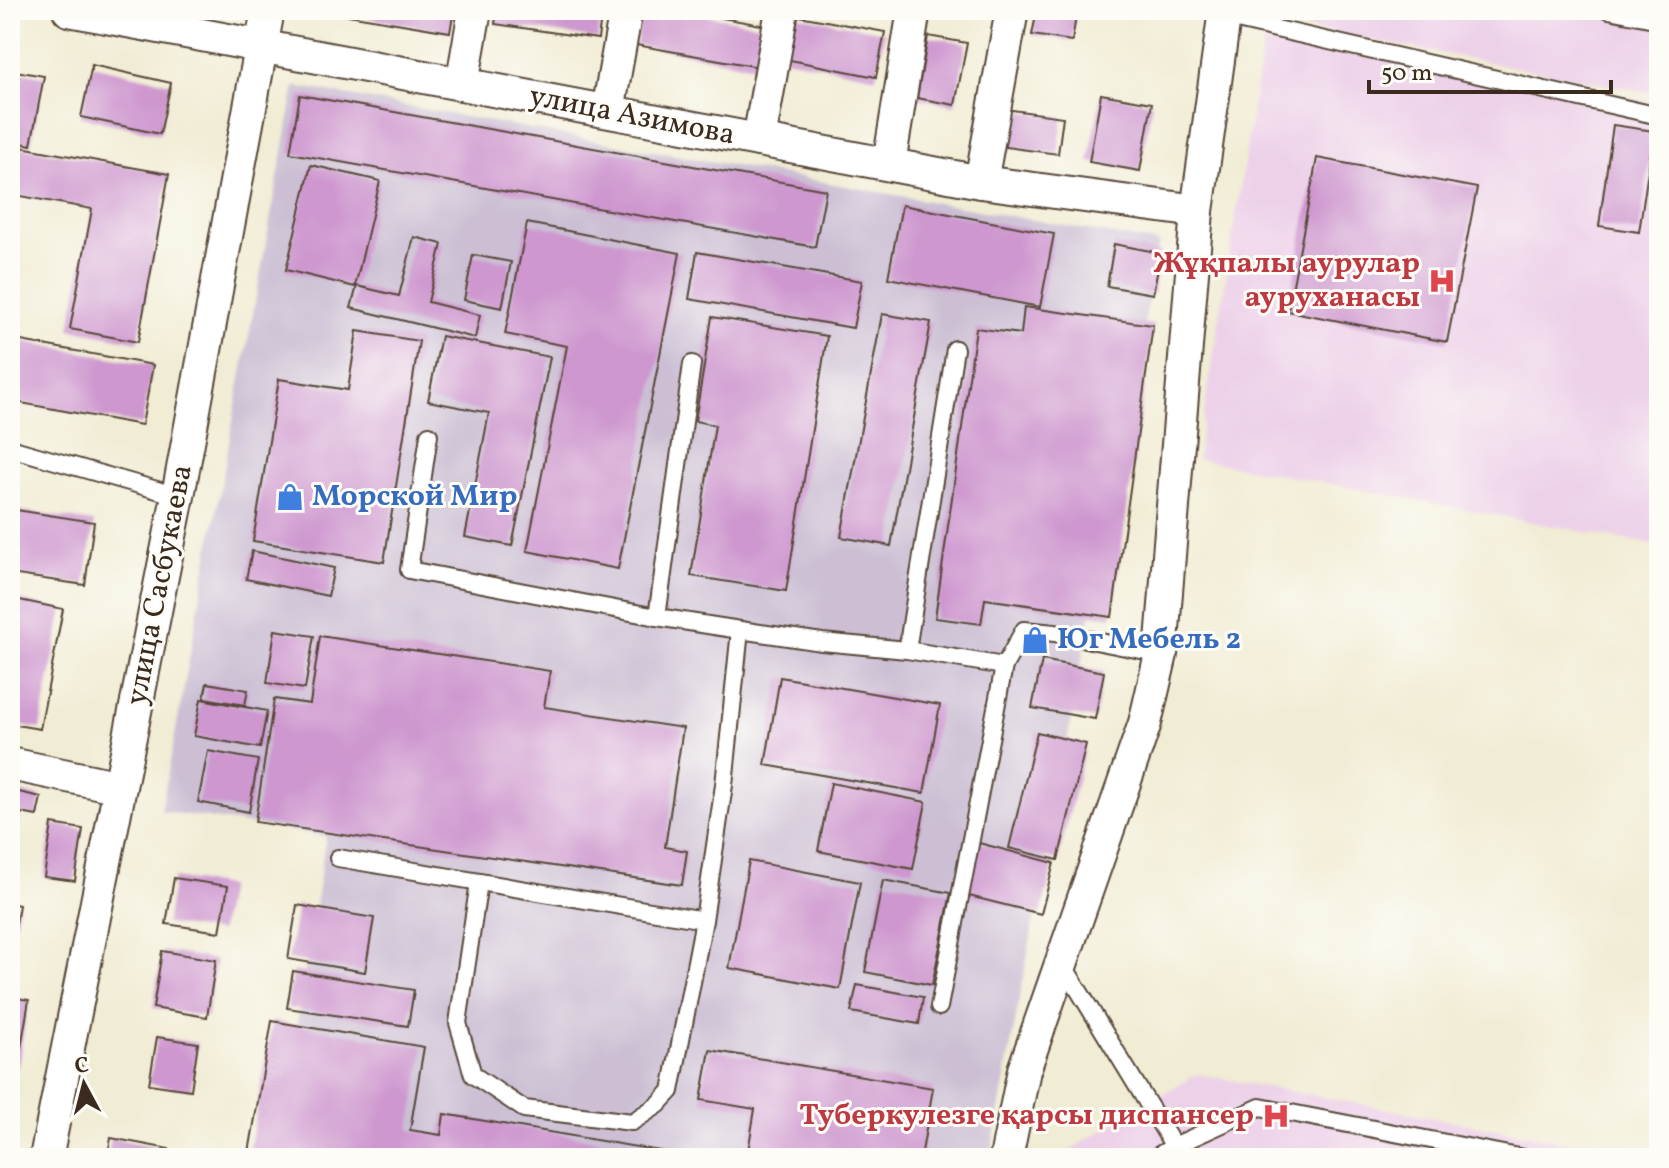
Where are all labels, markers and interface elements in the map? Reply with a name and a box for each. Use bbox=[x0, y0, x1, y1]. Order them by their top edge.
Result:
scale bar bbox=[1369, 44, 1611, 94]
text: 50 m bbox=[1381, 57, 1433, 91]
street label: улица Азимова bbox=[526, 75, 738, 157]
place label: Жұқпалы аурулар ауруханасы bbox=[1153, 243, 1420, 319]
hospital icon: Жұқпалы аурулар ауруханасы bbox=[1427, 266, 1457, 296]
street label: улица Сасбукаева bbox=[116, 461, 204, 709]
place label: Морской Мир bbox=[312, 476, 517, 518]
shop icon: Морской Мир bbox=[275, 482, 305, 512]
place label: Юг Мебель 2 bbox=[1057, 619, 1241, 661]
shop icon: Юг Мебель 2 bbox=[1020, 625, 1050, 655]
north arrow bbox=[44, 1044, 124, 1124]
text: С bbox=[73, 1050, 91, 1083]
place label: Туберкулезге қарсы диспансер bbox=[799, 1095, 1254, 1137]
hospital icon: Туберкулезге қарсы диспансер bbox=[1261, 1101, 1291, 1131]

